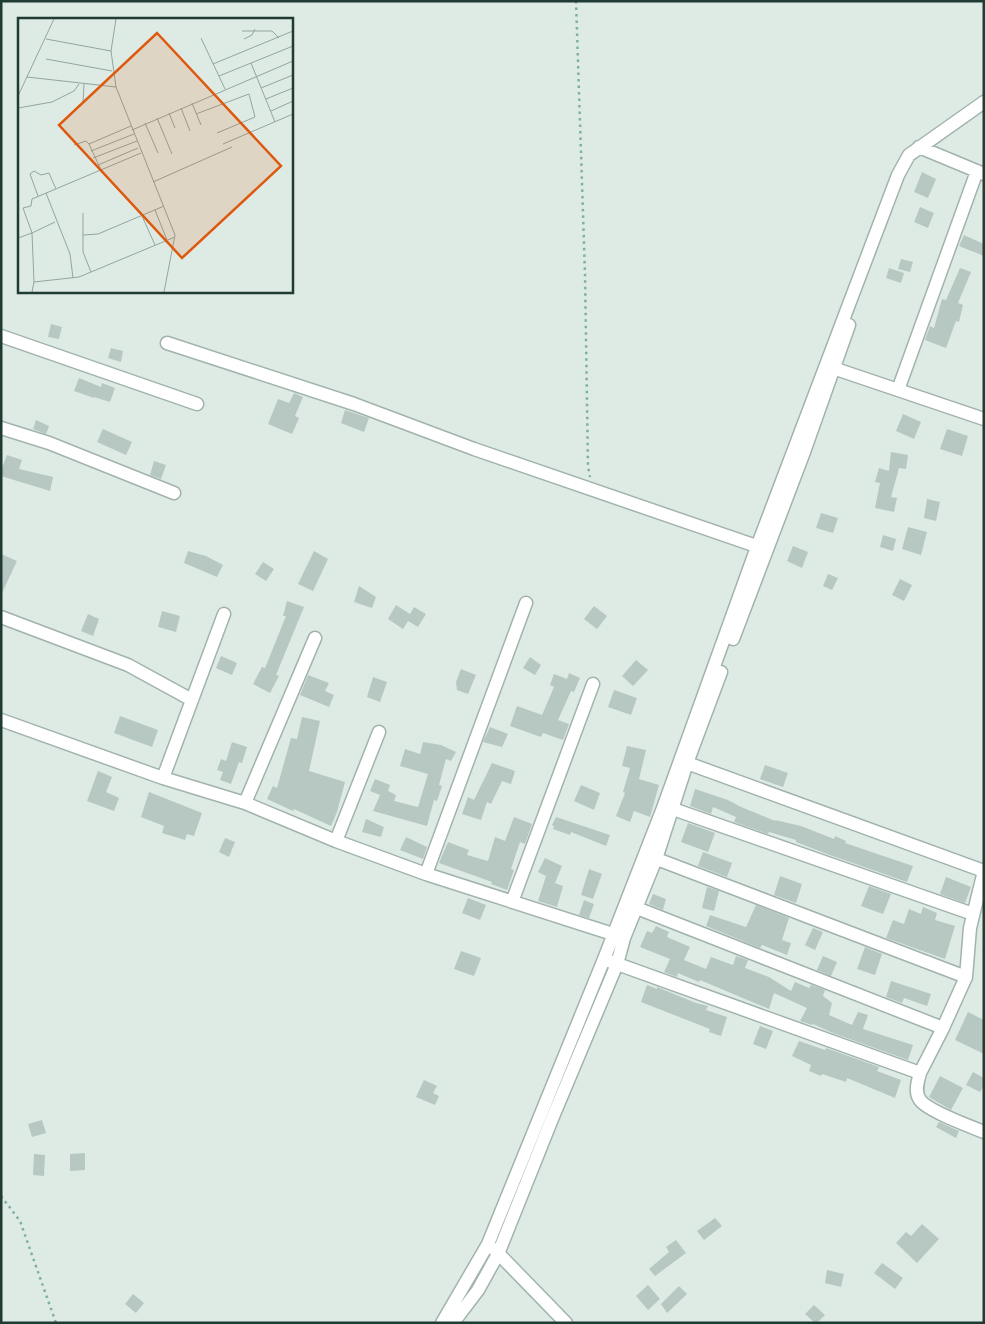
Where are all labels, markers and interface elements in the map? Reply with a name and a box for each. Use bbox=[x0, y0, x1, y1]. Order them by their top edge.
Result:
inset map bbox=[18, 18, 292, 292]

